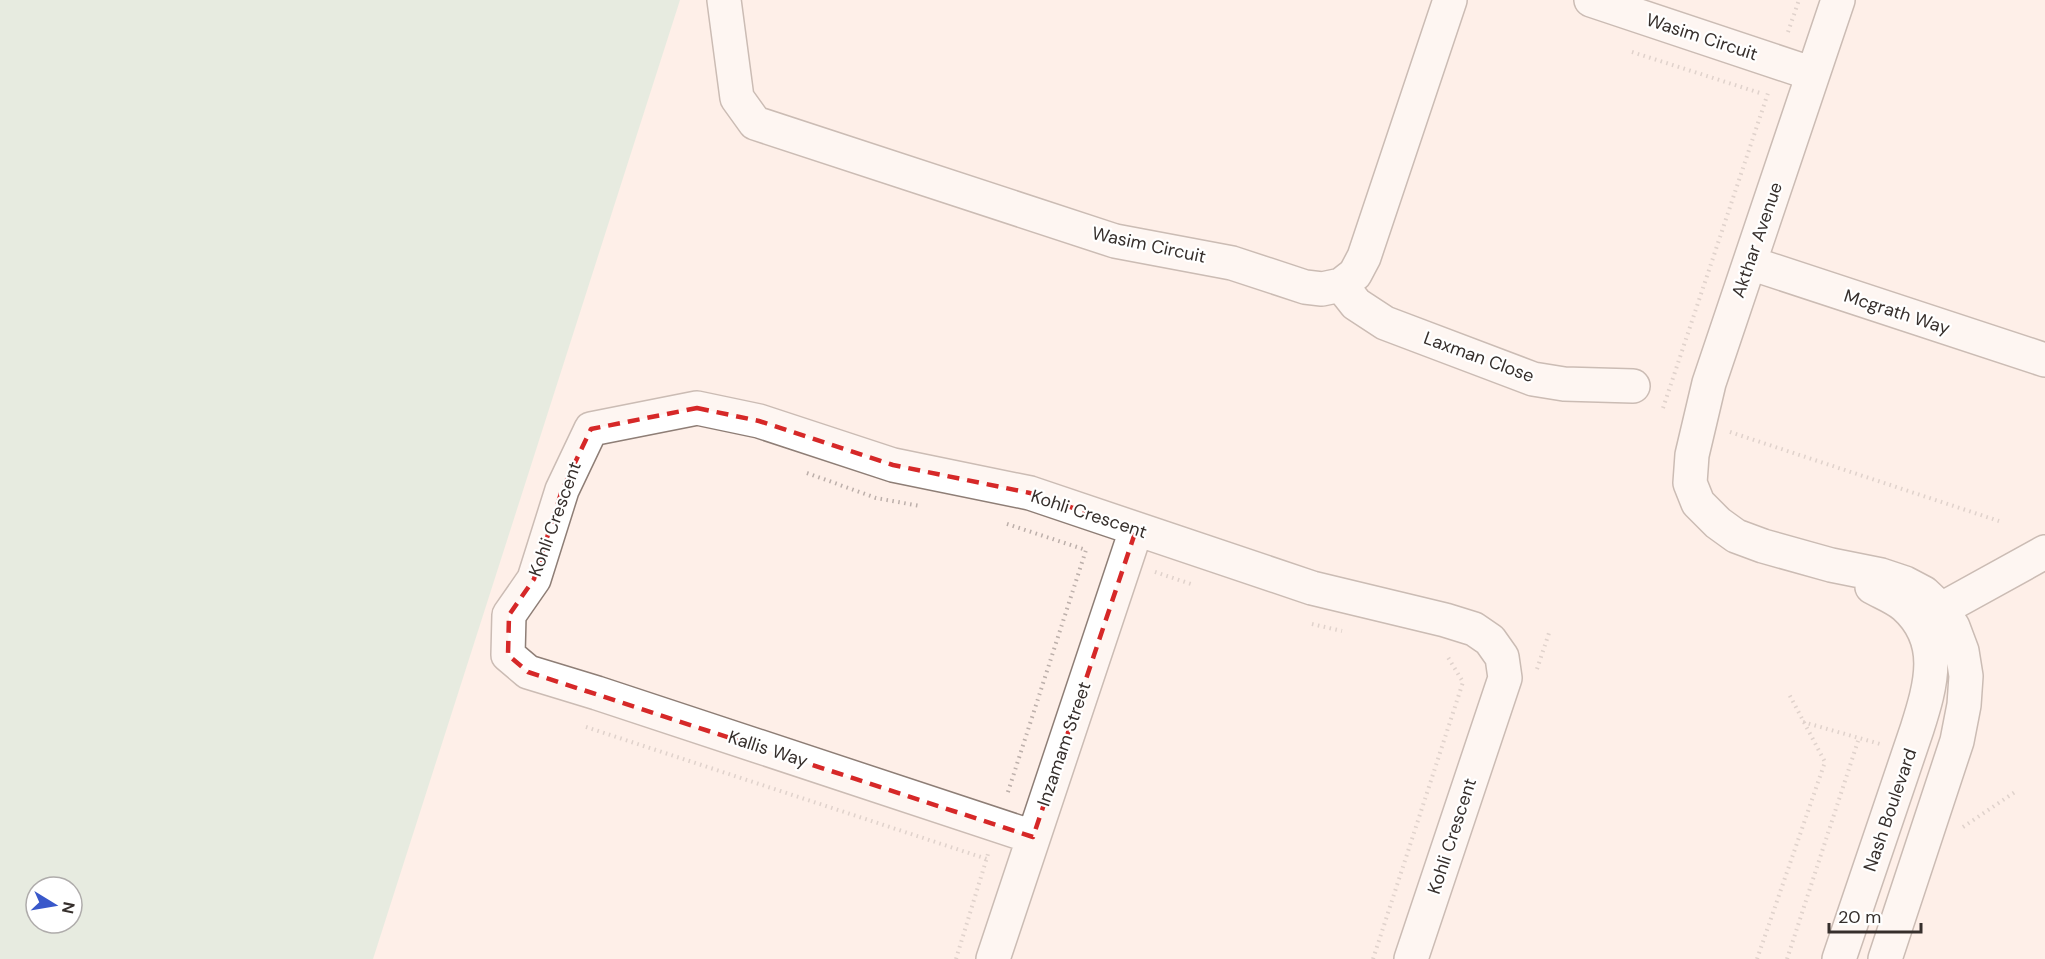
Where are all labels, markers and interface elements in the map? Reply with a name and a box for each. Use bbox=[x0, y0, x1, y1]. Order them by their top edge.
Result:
street label: Wasim Circuit bbox=[1643, 8, 1761, 66]
street label: Akthar Avenue bbox=[1726, 179, 1788, 301]
street label: Wasim Circuit bbox=[1090, 221, 1208, 269]
street label: Mcgrath Way bbox=[1841, 284, 1953, 340]
street label: Laxman Close bbox=[1420, 326, 1538, 388]
street label: Kohli Crescent bbox=[523, 458, 587, 580]
street label: Kohli Crescent bbox=[1028, 484, 1150, 544]
street label: Inzamam Street bbox=[1031, 679, 1097, 809]
street label: Kallis Way bbox=[725, 725, 811, 773]
street label: Nash Boulevard bbox=[1858, 745, 1922, 875]
street label: Kohli Crescent bbox=[1422, 775, 1482, 897]
north arrow bbox=[24, 875, 84, 935]
scale bar bbox=[1829, 896, 1920, 934]
text: N bbox=[57, 900, 80, 915]
text: 20 m bbox=[1838, 905, 1881, 929]

